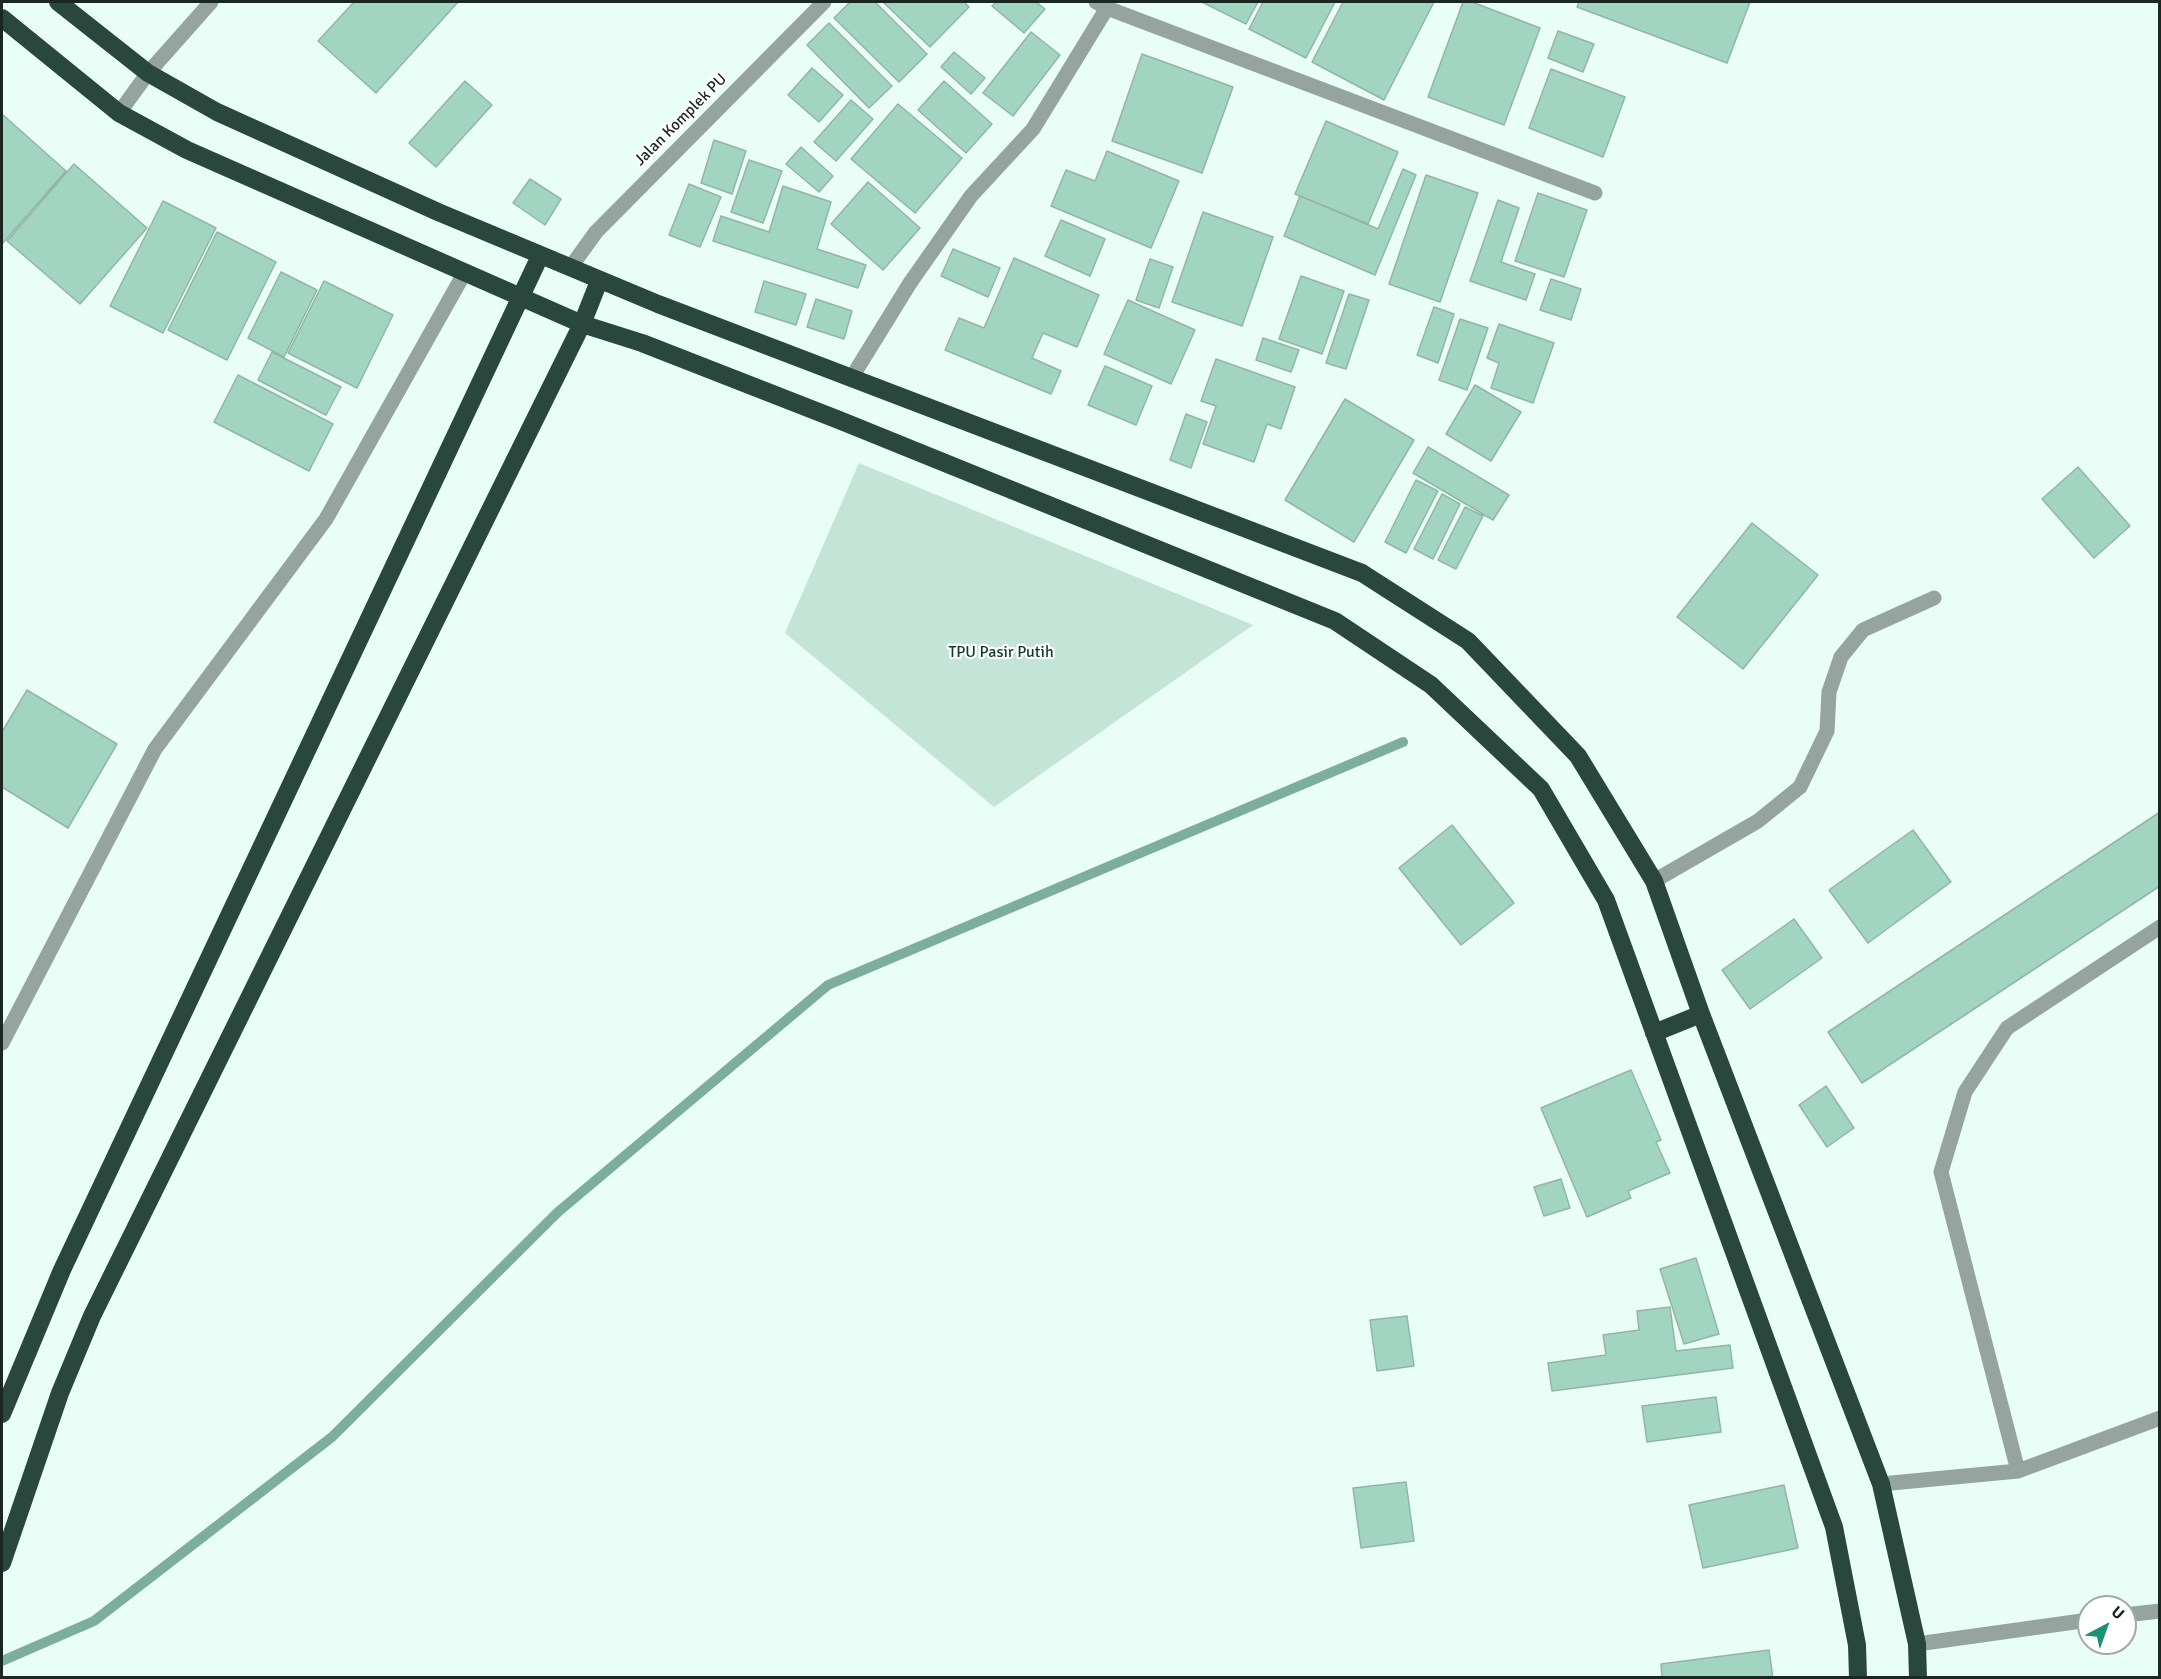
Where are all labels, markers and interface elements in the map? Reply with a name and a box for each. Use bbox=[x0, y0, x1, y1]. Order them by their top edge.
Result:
street label: Jalan Komplek PU bbox=[631, 70, 731, 170]
park label: TPU Pasir Putih bbox=[948, 643, 1054, 663]
north arrow bbox=[2077, 1595, 2137, 1655]
text: U bbox=[2107, 1602, 2128, 1624]

